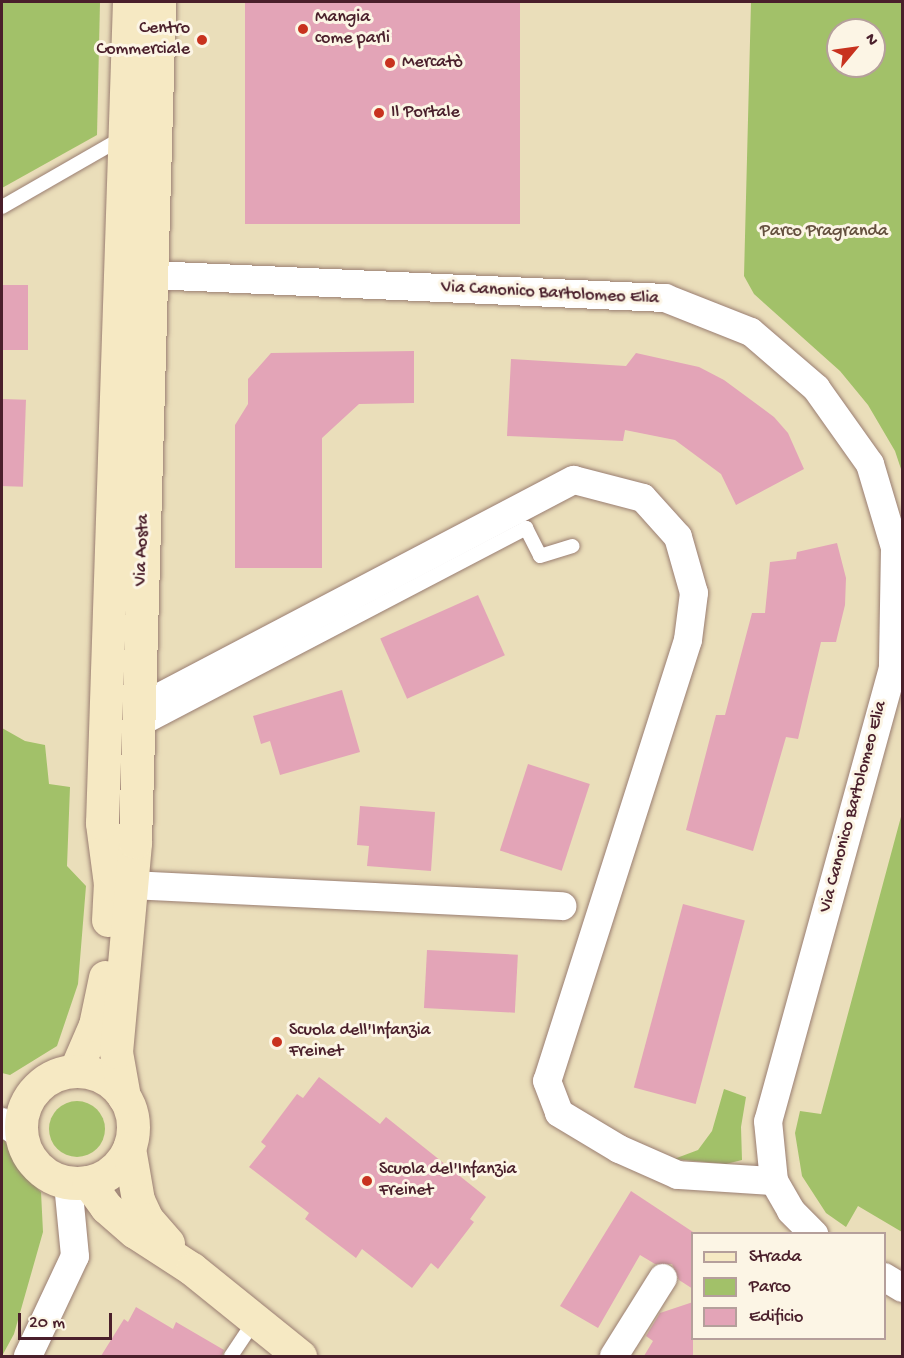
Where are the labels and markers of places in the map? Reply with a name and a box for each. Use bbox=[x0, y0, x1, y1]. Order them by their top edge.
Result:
place label: Mangia come parli bbox=[315, 8, 390, 50]
place label: Centro Commerciale bbox=[96, 19, 190, 62]
marker: Mangia come parli bbox=[296, 22, 310, 36]
marker: Centro Commerciale bbox=[195, 33, 209, 47]
place label: Mercatò bbox=[402, 52, 463, 74]
marker: Mercatò bbox=[383, 56, 397, 70]
place label: Il Portale bbox=[391, 102, 460, 124]
marker: Il Portale bbox=[372, 106, 386, 120]
place label: Scuola dell'Infanzia Freinet bbox=[289, 1021, 431, 1064]
marker: Scuola dell'Infanzia Freinet bbox=[270, 1035, 284, 1049]
place label: Scuola del'Infanzia Freinet bbox=[379, 1160, 517, 1202]
marker: Scuola del'Infanzia Freinet bbox=[360, 1174, 374, 1188]

